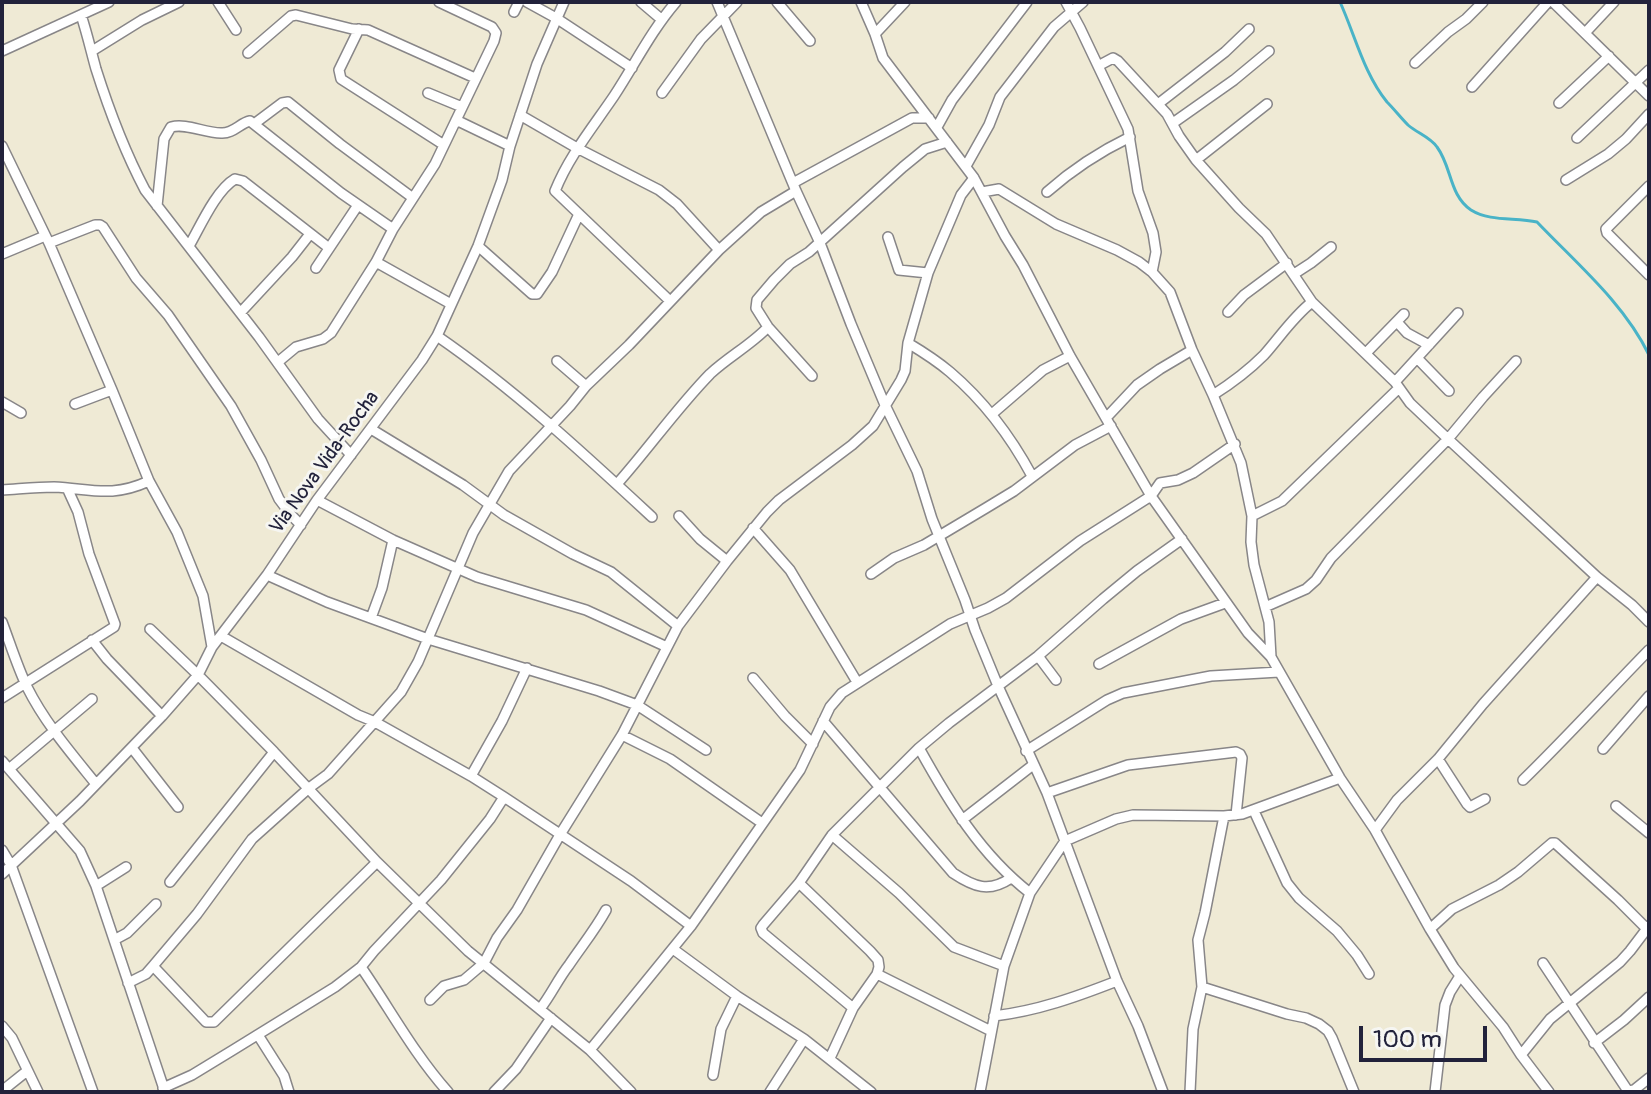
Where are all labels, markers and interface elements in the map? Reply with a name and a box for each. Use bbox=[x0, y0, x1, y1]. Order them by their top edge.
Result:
street label: Via Nova Vida-Rocha bbox=[265, 387, 385, 539]
scale bar bbox=[1363, 1010, 1491, 1060]
text: 100 m bbox=[1373, 1025, 1442, 1054]

